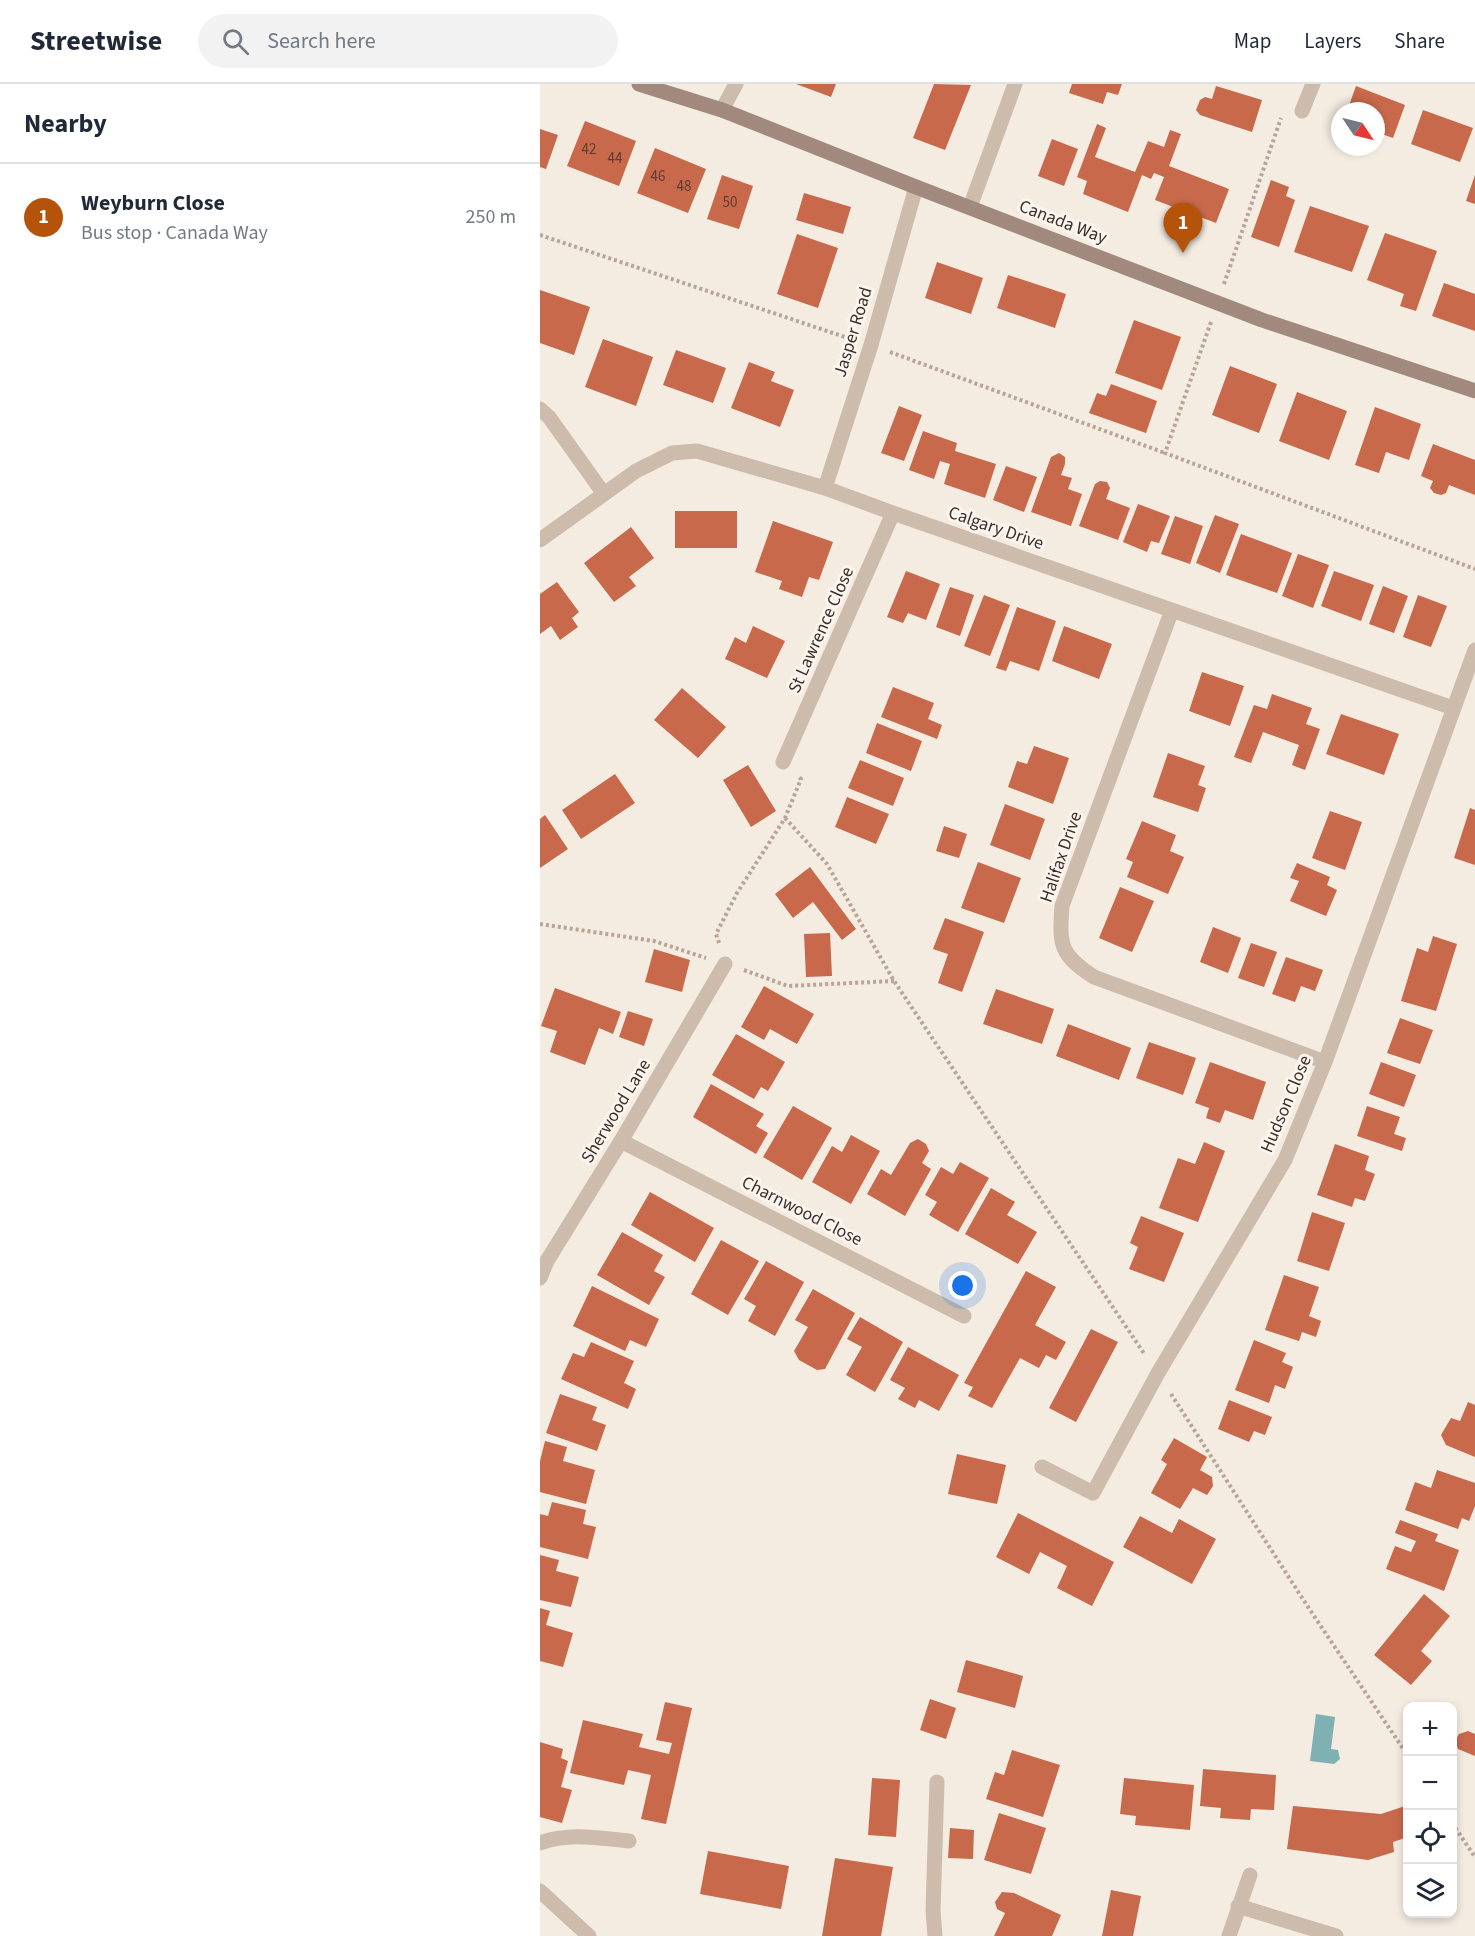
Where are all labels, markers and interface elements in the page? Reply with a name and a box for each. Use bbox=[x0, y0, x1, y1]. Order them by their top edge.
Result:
search box bbox=[198, 14, 618, 68]
text: Streetwise bbox=[30, 21, 162, 61]
icon: search bbox=[219, 25, 252, 58]
text: Search here bbox=[267, 25, 376, 57]
text: Map bbox=[1234, 26, 1271, 56]
text: Layers bbox=[1304, 26, 1361, 56]
text: Share bbox=[1394, 26, 1445, 56]
north arrow bbox=[1331, 102, 1385, 156]
text: Nearby bbox=[24, 105, 107, 142]
house number: 42 bbox=[582, 139, 596, 160]
house number: 44 bbox=[608, 148, 623, 169]
house number: 46 bbox=[651, 166, 665, 187]
house number: 48 bbox=[677, 176, 691, 197]
text: Weyburn Close bbox=[81, 187, 225, 219]
house number: 50 bbox=[723, 192, 737, 213]
street label: Canada Way bbox=[1015, 194, 1111, 250]
text: 1 bbox=[38, 203, 49, 231]
text: 250 m bbox=[466, 203, 516, 231]
pin: 1 bbox=[1164, 204, 1202, 253]
text: Bus stop · Canada Way bbox=[81, 219, 268, 247]
street label: Jasper Road bbox=[828, 284, 878, 380]
street label: Calgary Drive bbox=[945, 500, 1047, 556]
street label: St Lawrence Close bbox=[782, 563, 860, 697]
street label: Halifax Drive bbox=[1034, 808, 1088, 906]
street label: Hudson Close bbox=[1254, 1052, 1318, 1156]
street label: Sherwood Lane bbox=[575, 1054, 657, 1168]
street label: Charnwood Close bbox=[737, 1170, 867, 1252]
your location bbox=[948, 1271, 977, 1300]
map controls bbox=[1403, 1702, 1457, 1918]
button: + bbox=[1403, 1702, 1457, 1756]
button: − bbox=[1403, 1756, 1457, 1810]
button: locate bbox=[1403, 1810, 1457, 1864]
button: layers bbox=[1403, 1864, 1457, 1918]

